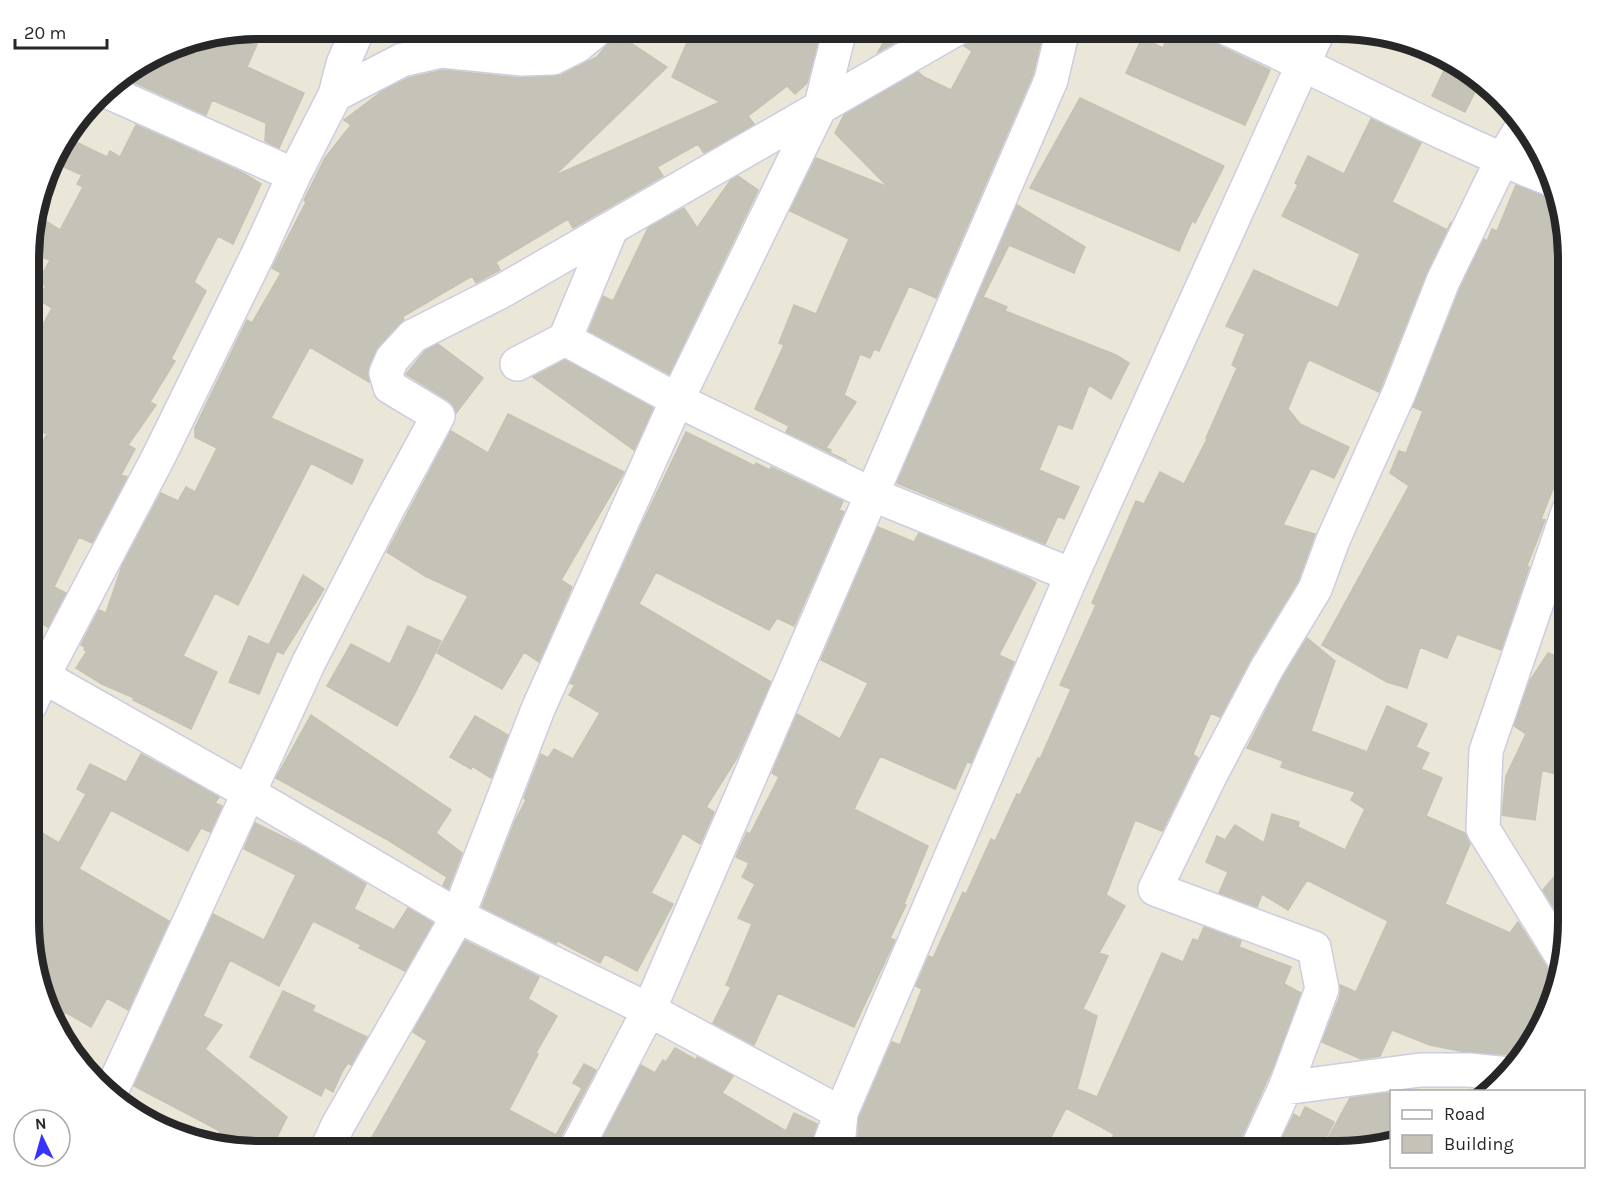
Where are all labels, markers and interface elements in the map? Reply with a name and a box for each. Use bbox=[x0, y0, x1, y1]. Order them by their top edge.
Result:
scale bar bbox=[15, 12, 106, 50]
text: 20 m bbox=[24, 22, 66, 44]
legend bbox=[1390, 1090, 1585, 1168]
text: Road bbox=[1444, 1103, 1485, 1125]
north arrow bbox=[12, 1108, 72, 1168]
text: N bbox=[34, 1114, 47, 1134]
text: Building bbox=[1444, 1133, 1514, 1155]

